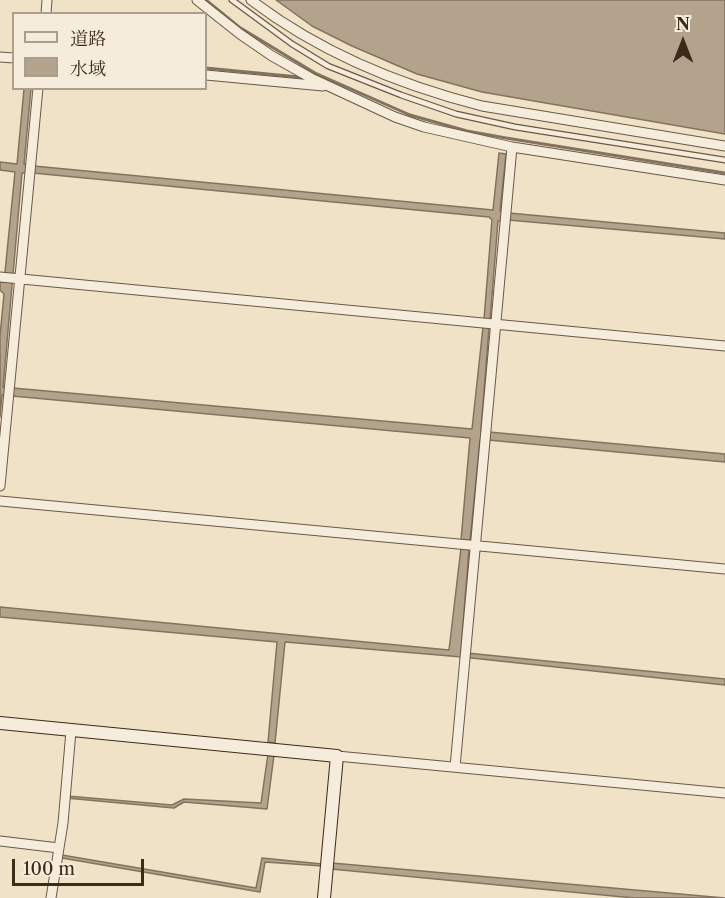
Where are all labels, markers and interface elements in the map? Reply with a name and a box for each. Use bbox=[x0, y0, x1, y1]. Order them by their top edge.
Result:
legend bbox=[12, 12, 207, 90]
north arrow bbox=[653, 12, 713, 72]
text: N bbox=[676, 14, 690, 34]
text: 道路 bbox=[70, 28, 106, 50]
text: 水域 bbox=[70, 58, 106, 80]
scale bar bbox=[15, 847, 147, 885]
text: 100 m bbox=[23, 858, 75, 880]

